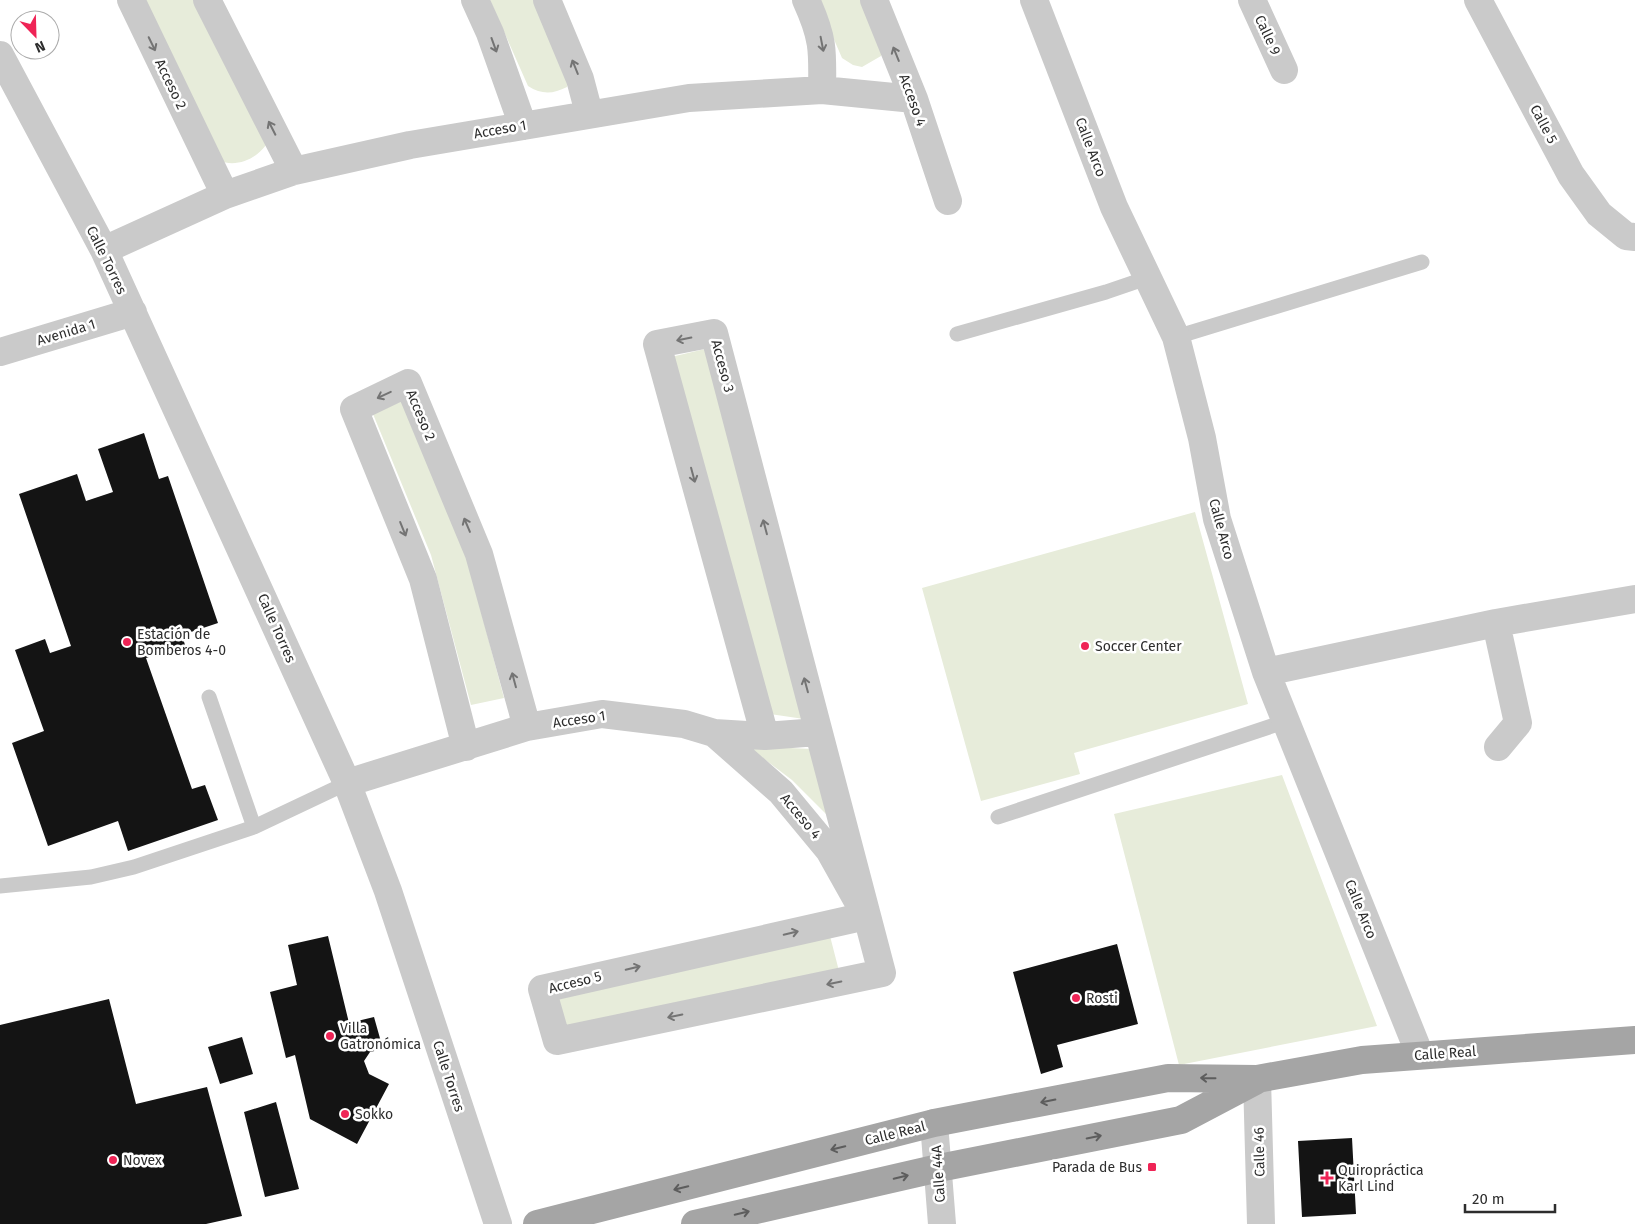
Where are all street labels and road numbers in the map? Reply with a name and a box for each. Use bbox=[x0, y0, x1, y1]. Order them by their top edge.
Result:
street label: Calle 9 bbox=[1251, 13, 1284, 58]
street label: Acceso 2 bbox=[151, 56, 190, 112]
street label: Acceso 4 bbox=[895, 72, 930, 129]
street label: Calle 5 bbox=[1526, 102, 1561, 147]
street label: Calle Arco bbox=[1071, 115, 1110, 179]
street label: Acceso 1 bbox=[473, 117, 528, 142]
street label: Calle Torres bbox=[83, 223, 131, 298]
street label: Avenida 1 bbox=[35, 316, 98, 349]
street label: Acceso 3 bbox=[707, 338, 738, 394]
street label: Acceso 2 bbox=[402, 387, 439, 443]
street label: Calle Arco bbox=[1205, 497, 1238, 561]
street label: Calle Torres bbox=[254, 591, 300, 666]
street label: Acceso 1 bbox=[552, 707, 606, 732]
street label: Acceso 4 bbox=[777, 790, 825, 843]
street label: Calle Arco bbox=[1341, 877, 1380, 941]
street label: Acceso 5 bbox=[547, 968, 603, 997]
street label: Calle Torres bbox=[429, 1038, 468, 1114]
street label: Calle Real bbox=[1414, 1043, 1477, 1064]
street label: Calle Real bbox=[863, 1118, 927, 1149]
street label: Calle 46 bbox=[1251, 1127, 1268, 1177]
street label: Calle 44A bbox=[928, 1145, 949, 1203]

